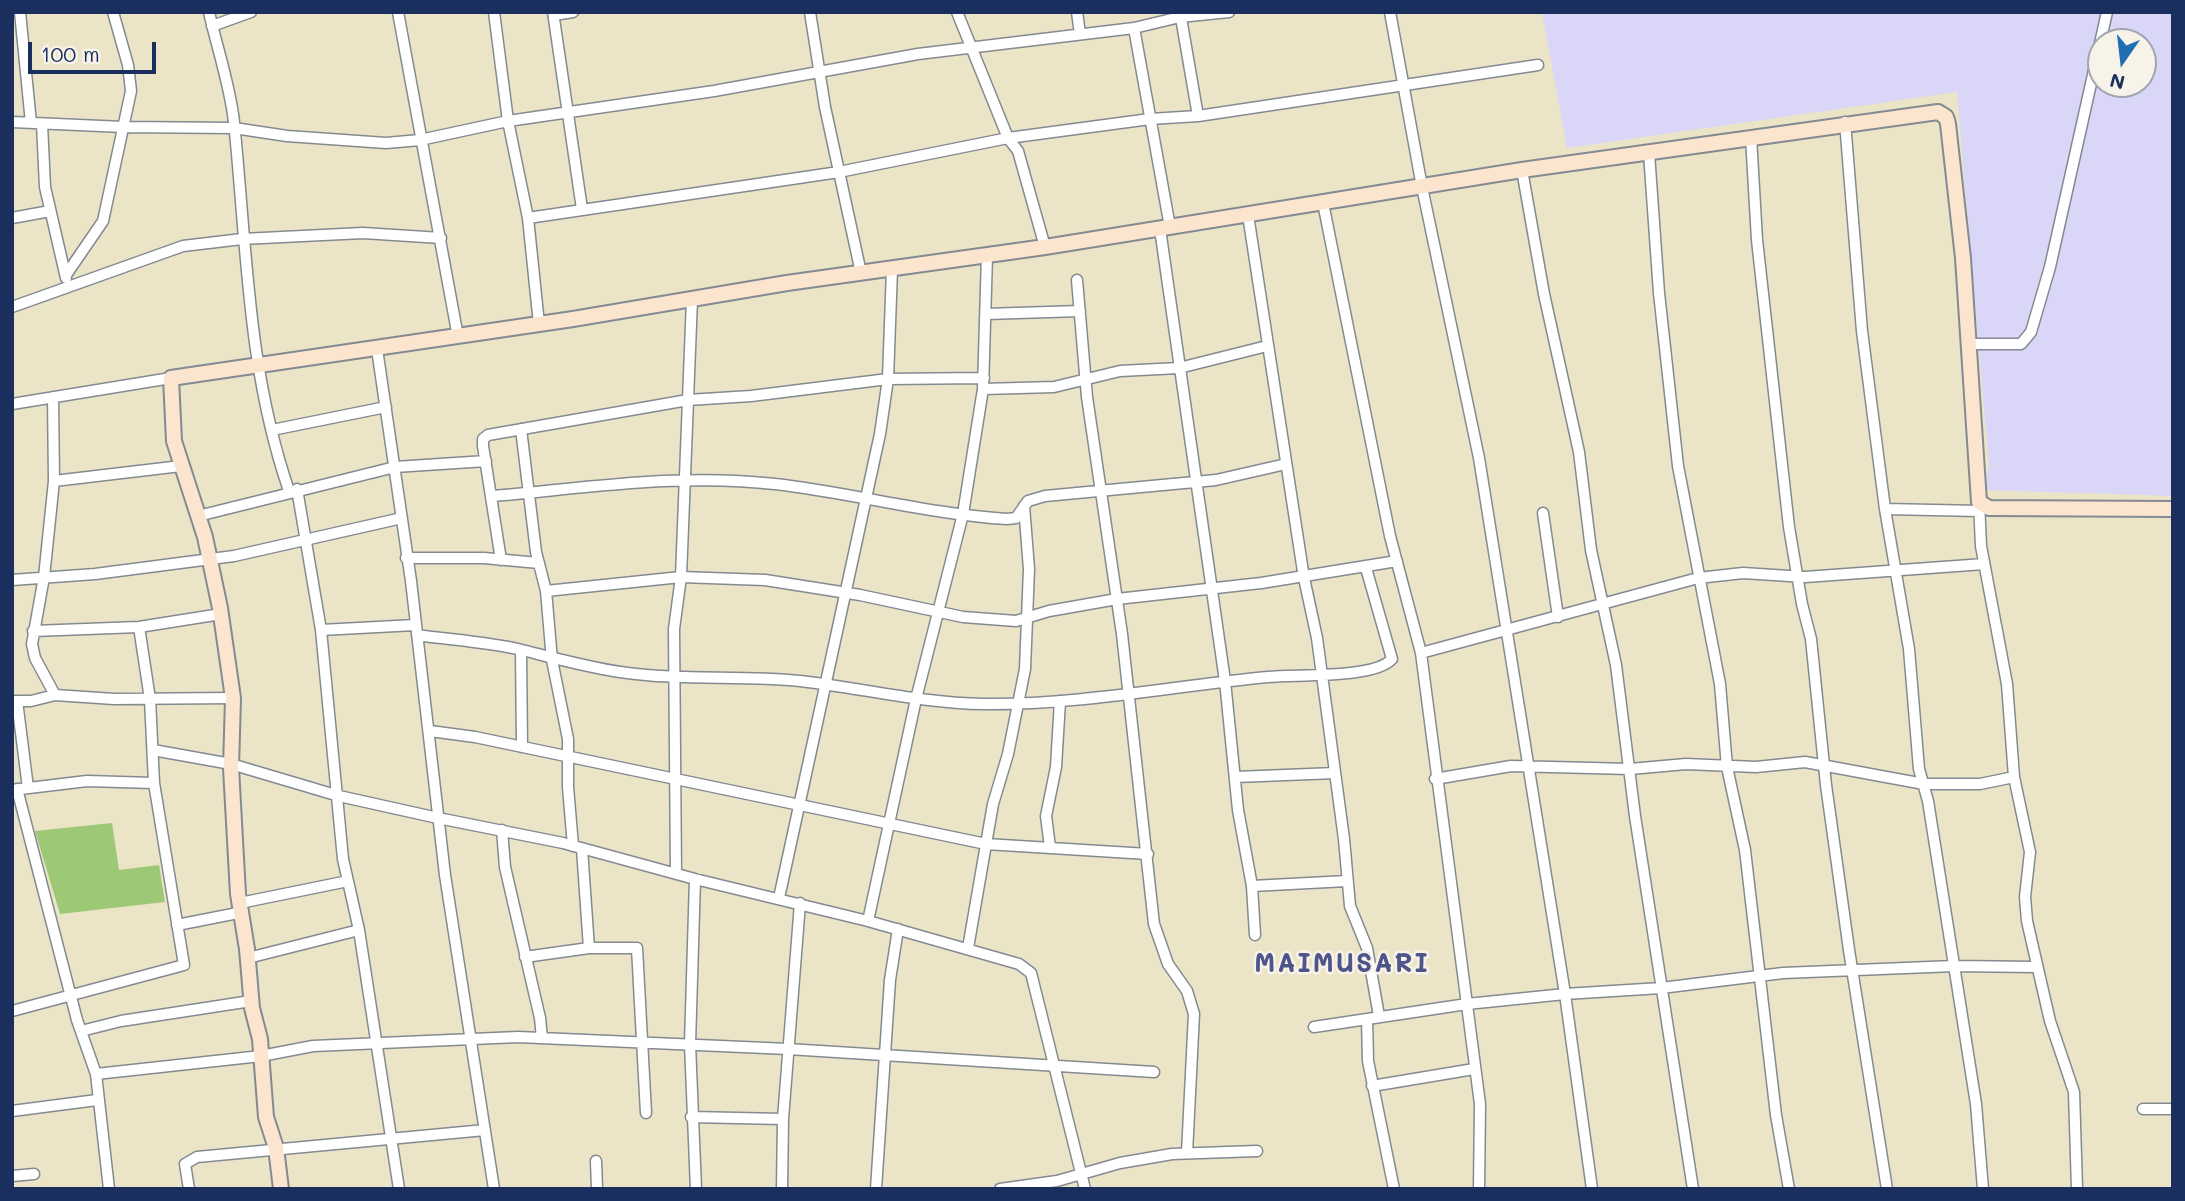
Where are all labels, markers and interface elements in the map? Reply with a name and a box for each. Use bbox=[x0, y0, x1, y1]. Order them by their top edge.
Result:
scale bar bbox=[32, 28, 159, 72]
north arrow bbox=[2087, 28, 2157, 98]
text: 100 m bbox=[41, 40, 100, 67]
text: N bbox=[2107, 68, 2127, 96]
district label: MAIMUSARI bbox=[1255, 948, 1429, 980]

